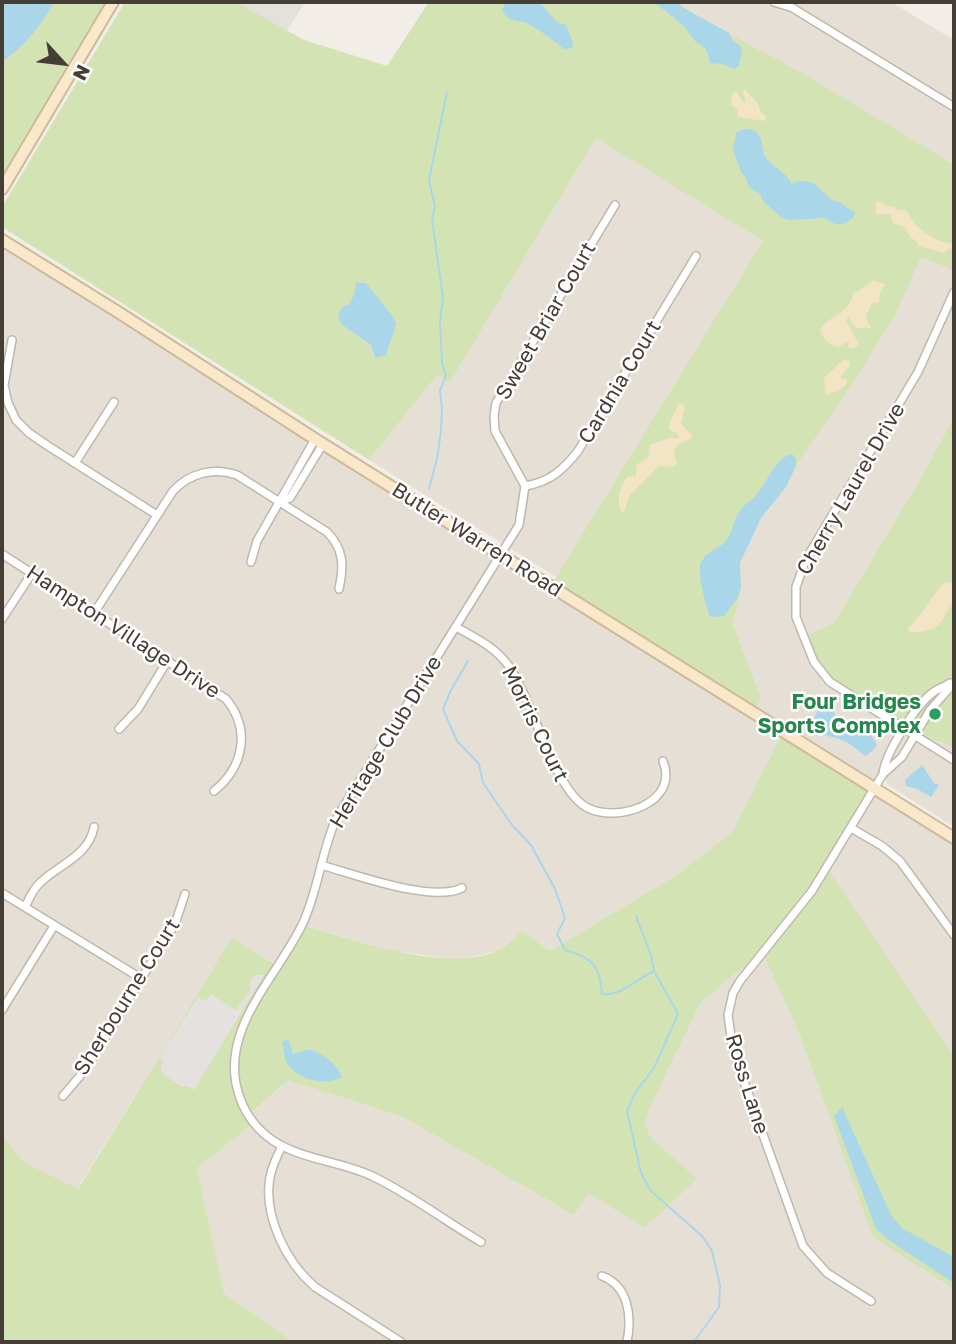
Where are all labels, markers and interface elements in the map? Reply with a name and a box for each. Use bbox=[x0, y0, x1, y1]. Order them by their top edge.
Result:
north arrow bbox=[28, 28, 98, 98]
text: N bbox=[69, 61, 96, 84]
street label: Sweet Briar Court bbox=[491, 238, 601, 404]
street label: Cardnia Court bbox=[573, 316, 667, 448]
street label: Cherry Laurel Drive bbox=[792, 399, 910, 579]
street label: Butler Warren Road bbox=[387, 477, 567, 603]
street label: Hampton Village Drive bbox=[21, 560, 225, 704]
street label: Heritage Club Drive bbox=[325, 651, 447, 833]
street label: Morris Court bbox=[496, 662, 574, 786]
place label: Four Bridges Sports Complex bbox=[758, 689, 921, 739]
marker: Four Bridges Sports Complex bbox=[927, 706, 943, 722]
street label: Sherbourne Court bbox=[69, 914, 185, 1080]
street label: Ross Lane bbox=[720, 1031, 774, 1137]

